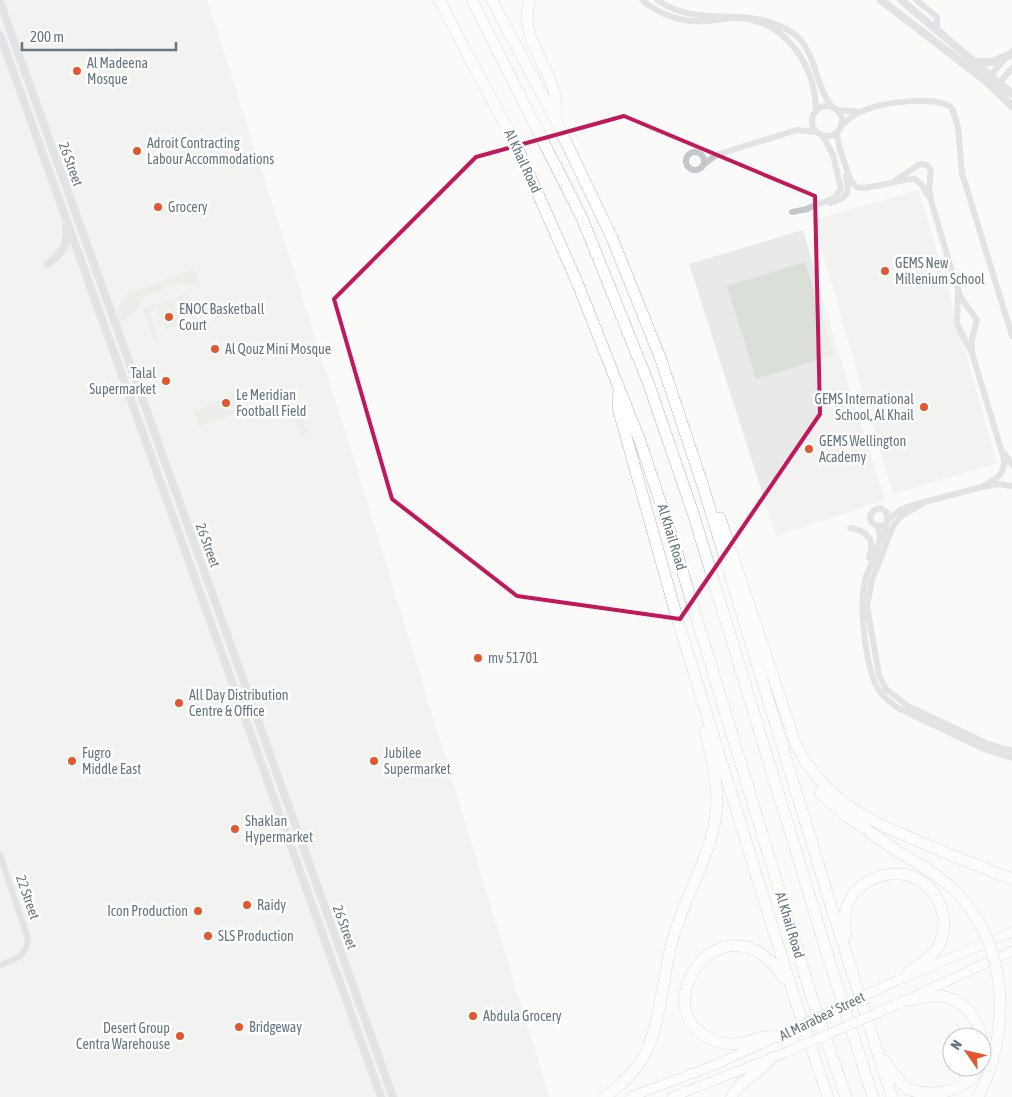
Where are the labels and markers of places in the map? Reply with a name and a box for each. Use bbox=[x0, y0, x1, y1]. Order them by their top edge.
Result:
place label: Al Madeena Mosque bbox=[87, 55, 148, 87]
marker: Al Madeena Mosque bbox=[71, 65, 83, 77]
place label: Adroit Contracting Labour Accommodations bbox=[147, 135, 274, 167]
marker: Adroit Contracting Labour Accommodations bbox=[131, 145, 143, 157]
place label: Grocery bbox=[168, 199, 208, 215]
marker: Grocery bbox=[152, 201, 164, 213]
place label: GEMS New Millenium School bbox=[895, 255, 985, 287]
marker: GEMS New Millenium School bbox=[879, 265, 891, 277]
place label: ENOC Basketball Court bbox=[179, 301, 265, 333]
marker: ENOC Basketball Court bbox=[163, 311, 175, 323]
place label: Al Qouz Mini Mosque bbox=[225, 341, 331, 357]
marker: Al Qouz Mini Mosque bbox=[209, 343, 221, 355]
place label: Talal Supermarket bbox=[89, 365, 156, 397]
marker: Talal Supermarket bbox=[160, 375, 172, 387]
place label: Le Meridian Football Field bbox=[236, 387, 306, 419]
place label: GEMS International School, Al Khail bbox=[815, 391, 914, 423]
marker: Le Meridian Football Field bbox=[220, 397, 232, 409]
marker: GEMS International School, Al Khail bbox=[918, 401, 930, 413]
place label: GEMS Wellington Academy bbox=[819, 433, 906, 465]
marker: GEMS Wellington Academy bbox=[803, 443, 815, 455]
place label: mv 51701 bbox=[488, 650, 539, 666]
marker: mv 51701 bbox=[472, 652, 484, 664]
place label: All Day Distribution Centre & Office bbox=[189, 687, 289, 719]
marker: All Day Distribution Centre & Office bbox=[173, 697, 185, 709]
place label: Fugro Middle East bbox=[82, 745, 141, 777]
place label: Jubilee Supermarket bbox=[384, 745, 451, 777]
marker: Fugro Middle East bbox=[66, 755, 78, 767]
marker: Jubilee Supermarket bbox=[368, 755, 380, 767]
place label: Shaklan Hypermarket bbox=[245, 813, 313, 845]
marker: Shaklan Hypermarket bbox=[229, 823, 241, 835]
place label: Raidy bbox=[257, 897, 286, 913]
marker: Raidy bbox=[241, 899, 253, 911]
place label: Icon Production bbox=[107, 903, 188, 919]
marker: Icon Production bbox=[192, 905, 204, 917]
place label: SLS Production bbox=[218, 928, 294, 944]
marker: SLS Production bbox=[202, 930, 214, 942]
place label: Abdula Grocery bbox=[483, 1008, 562, 1024]
marker: Abdula Grocery bbox=[467, 1010, 479, 1022]
place label: Bridgeway bbox=[249, 1019, 302, 1035]
place label: Desert Group Centra Warehouse bbox=[76, 1020, 170, 1052]
marker: Bridgeway bbox=[233, 1021, 245, 1033]
marker: Desert Group Centra Warehouse bbox=[174, 1030, 186, 1042]

